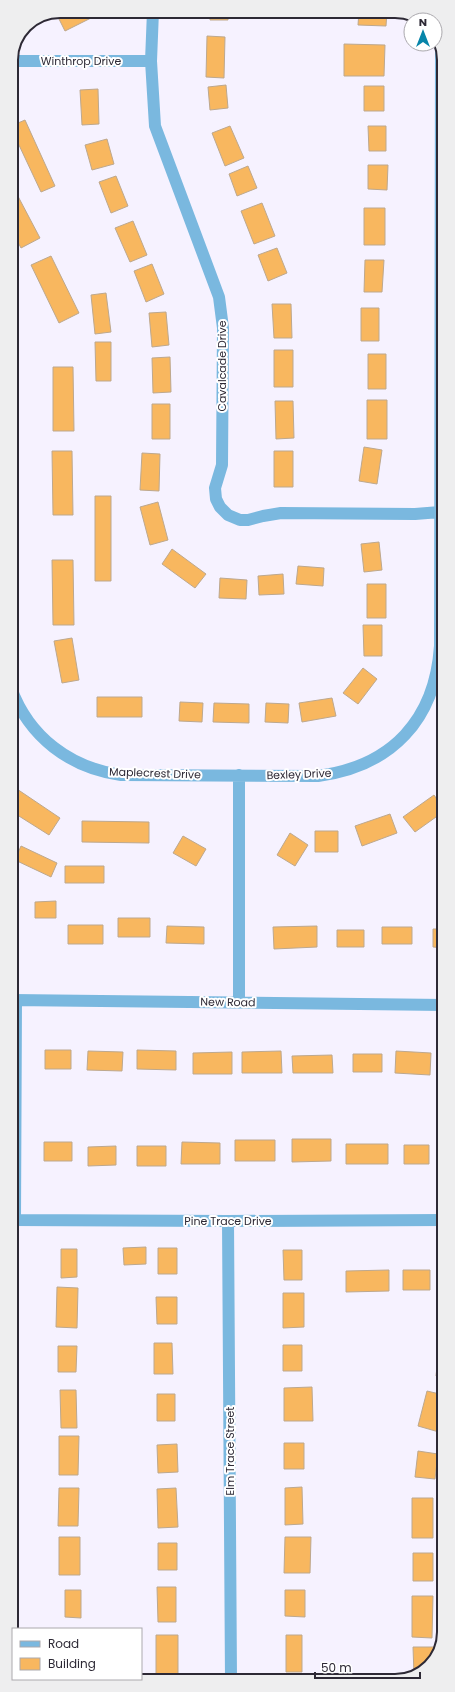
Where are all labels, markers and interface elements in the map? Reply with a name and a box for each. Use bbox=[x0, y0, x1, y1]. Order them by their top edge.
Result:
north arrow bbox=[403, 12, 443, 52]
text: N bbox=[419, 14, 427, 30]
street label: Winthrop Drive bbox=[41, 53, 121, 69]
street label: Cavalcade Drive bbox=[214, 320, 230, 412]
street label: Maplecrest Drive bbox=[109, 763, 201, 783]
street label: Bexley Drive bbox=[266, 765, 332, 783]
street label: New Road bbox=[200, 994, 256, 1010]
street label: Pine Trace Drive bbox=[184, 1213, 272, 1229]
street label: Elm Trace Street bbox=[222, 1407, 238, 1495]
legend bbox=[12, 1628, 142, 1680]
text: Road bbox=[48, 1635, 79, 1652]
scale bar bbox=[315, 1654, 420, 1680]
text: Building bbox=[48, 1655, 96, 1672]
text: 50 m bbox=[321, 1659, 352, 1676]

